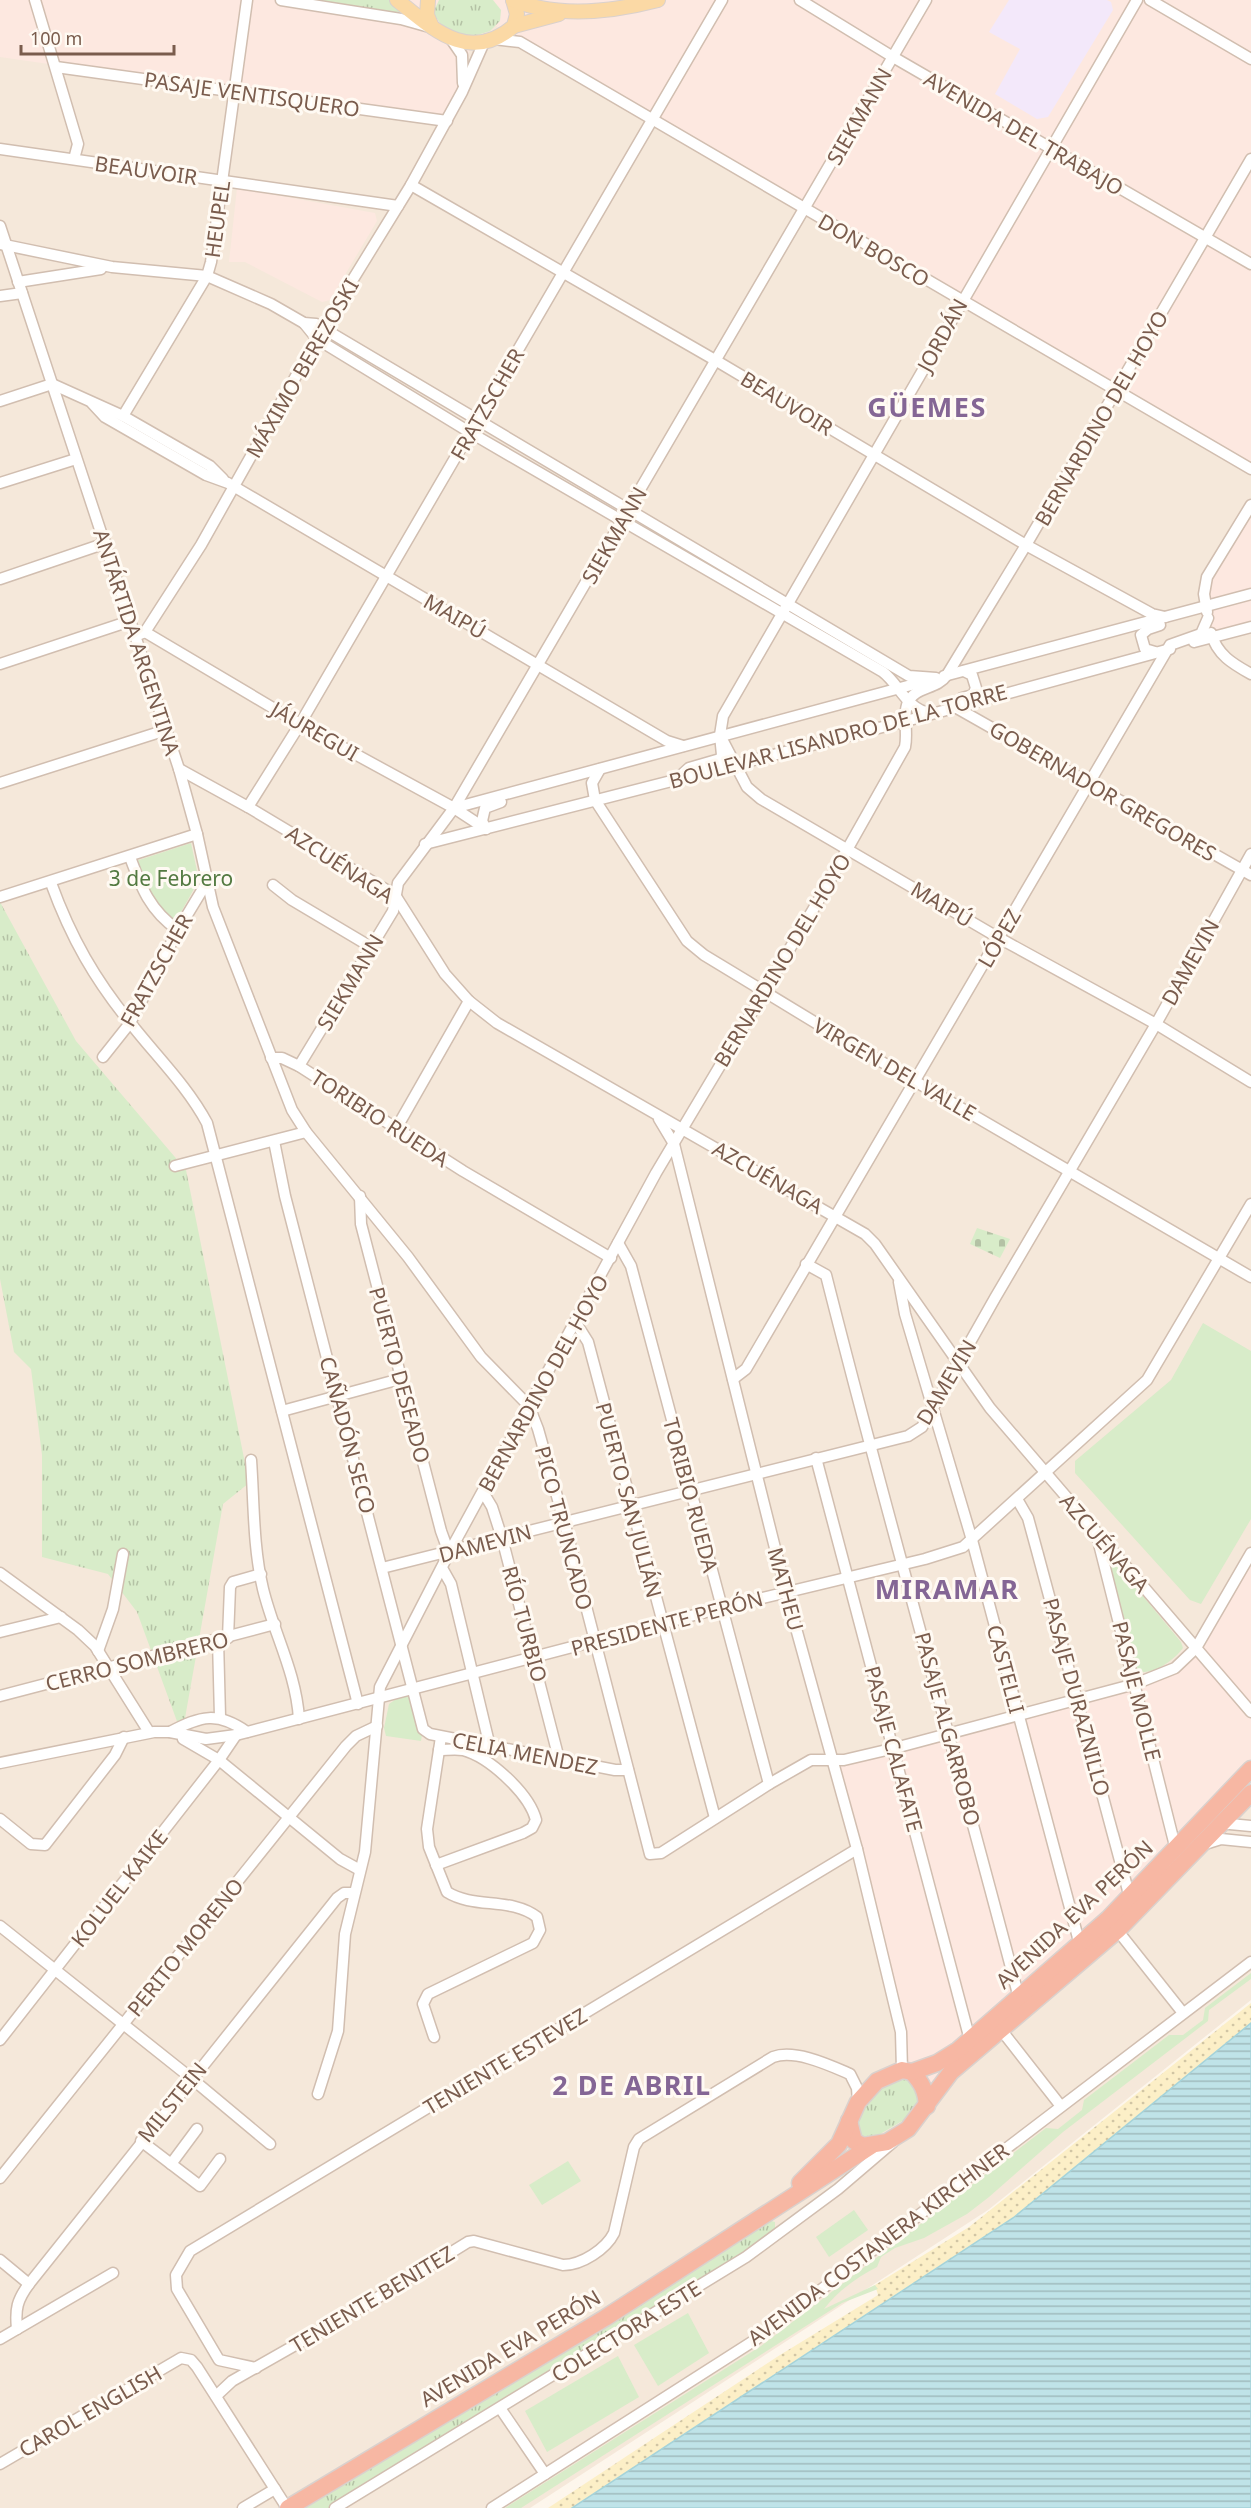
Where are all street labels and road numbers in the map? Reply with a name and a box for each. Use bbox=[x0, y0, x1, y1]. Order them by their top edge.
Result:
street label: SIEKMANN bbox=[820, 62, 898, 170]
street label: AVENIDA DEL TRABAJO bbox=[919, 64, 1129, 202]
street label: PASAJE VENTISQUERO bbox=[142, 65, 362, 123]
street label: BEAUVOIR bbox=[93, 149, 199, 191]
street label: HEUPEL bbox=[198, 178, 236, 260]
street label: DON BOSCO bbox=[813, 207, 935, 293]
street label: MÁXIMO BEREZOSKI bbox=[239, 273, 365, 463]
street label: JORDÁN bbox=[910, 293, 974, 378]
street label: BERNARDINO DEL HOYO bbox=[1028, 305, 1174, 531]
street label: FRATZSCHER bbox=[444, 343, 530, 465]
street label: BEAUVOIR bbox=[736, 364, 838, 442]
street label: SIEKMANN bbox=[575, 481, 653, 589]
street label: ANTÁRTIDA ARGENTINA bbox=[87, 525, 187, 759]
street label: MAIPÚ bbox=[419, 587, 491, 645]
street label: BOULEVAR LISANDRO DE LA TORRE bbox=[666, 677, 1010, 795]
street label: JÁUREGUI bbox=[264, 694, 364, 767]
street label: GOBERNADOR GREGORES bbox=[984, 714, 1222, 868]
street label: AZCUÉNAGA bbox=[281, 819, 400, 910]
street label: BERNARDINO DEL HOYO bbox=[707, 848, 857, 1072]
street label: MAIPÚ bbox=[906, 875, 978, 933]
street label: LÓPEZ bbox=[971, 904, 1027, 972]
street label: FRATZSCHER bbox=[114, 909, 198, 1031]
street label: DAMEVIN bbox=[1155, 914, 1225, 1010]
street label: SIEKMANN bbox=[310, 929, 390, 1035]
street label: VIRGEN DEL VALLE bbox=[809, 1011, 981, 1127]
street label: TORIBIO RUEDA bbox=[306, 1063, 455, 1173]
street label: AZCUÉNAGA bbox=[708, 1134, 829, 1220]
street label: BERNARDINO DEL HOYO bbox=[472, 1269, 614, 1497]
street label: PUERTO DESEADO bbox=[363, 1284, 437, 1466]
street label: DAMEVIN bbox=[910, 1334, 982, 1430]
street label: CAÑADÓN SECO bbox=[314, 1353, 382, 1517]
street label: PUERTO SAN JULIÁN bbox=[589, 1399, 669, 1601]
street label: TORIBIO RUEDA bbox=[657, 1415, 725, 1576]
street label: PICO TRUNCADO bbox=[529, 1443, 599, 1613]
street label: AZCUÉNAGA bbox=[1054, 1487, 1156, 1599]
street label: DAMEVIN bbox=[436, 1517, 534, 1569]
street label: MATHEU bbox=[761, 1544, 811, 1634]
street label: RÍO TURBIO bbox=[496, 1563, 554, 1685]
street label: PRESIDENTE PERÓN bbox=[568, 1584, 766, 1662]
street label: PASAJE DURAZNILLO bbox=[1037, 1595, 1117, 1799]
street label: PASAJE MOLLE bbox=[1106, 1618, 1168, 1764]
street label: CASTELLI bbox=[981, 1622, 1031, 1716]
street label: CERRO SOMBRERO bbox=[43, 1625, 231, 1697]
street label: PASAJE ALGARROBO bbox=[909, 1629, 987, 1829]
street label: PASAJE CALAFATE bbox=[858, 1663, 930, 1835]
street label: CELIA MENDEZ bbox=[450, 1725, 600, 1781]
street label: KOLUEL KAIKE bbox=[64, 1824, 174, 1952]
street label: AVENIDA EVA PERÓN bbox=[989, 1834, 1159, 1994]
street label: PERITO MORENO bbox=[121, 1872, 249, 2022]
street label: TENIENTE ESTEVEZ bbox=[418, 2001, 592, 2121]
street label: MILSTEIN bbox=[131, 2056, 213, 2148]
street label: AVENIDA COSTANERA KIRCHNER bbox=[742, 2136, 1014, 2352]
street label: TENIENTE BENITEZ bbox=[285, 2239, 459, 2359]
street label: COLECTORA ESTE bbox=[546, 2274, 706, 2388]
street label: AVENIDA EVA PERÓN bbox=[415, 2283, 605, 2413]
street label: CAROL ENGLISH bbox=[13, 2359, 167, 2463]

